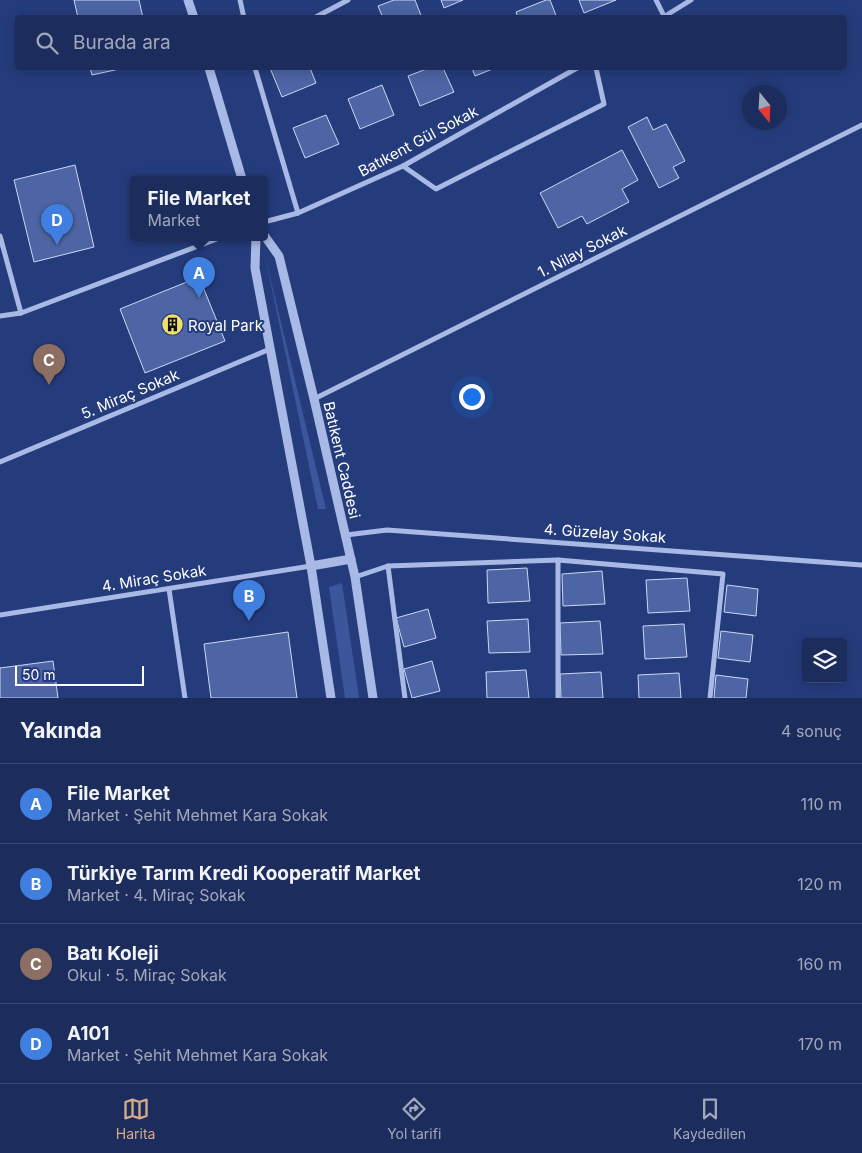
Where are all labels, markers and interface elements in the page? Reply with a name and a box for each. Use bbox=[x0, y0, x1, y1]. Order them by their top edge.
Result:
search box bbox=[15, 15, 847, 70]
icon: search bbox=[33, 29, 61, 57]
text: Burada ara bbox=[73, 31, 171, 54]
north arrow bbox=[742, 85, 787, 130]
street label: Batıkent Gül Sokak bbox=[355, 101, 482, 181]
popup bbox=[130, 176, 268, 241]
text: File Market bbox=[148, 187, 250, 210]
pin: D bbox=[41, 204, 73, 245]
text: Market bbox=[148, 210, 200, 230]
street label: 1. Nilay Sokak bbox=[534, 220, 630, 282]
pin: A bbox=[183, 257, 215, 298]
building icon: Royal Park bbox=[160, 313, 184, 337]
place label: Royal Park bbox=[188, 316, 264, 335]
pin: C bbox=[33, 344, 65, 385]
street label: 5. Miraç Sokak bbox=[78, 364, 183, 423]
your location bbox=[459, 384, 485, 410]
street label: Batıkent Caddesi bbox=[319, 400, 365, 520]
street label: 4. Güzelay Sokak bbox=[543, 519, 668, 547]
street label: 4. Miraç Sokak bbox=[101, 560, 208, 596]
pin: B bbox=[233, 580, 265, 621]
map controls bbox=[802, 638, 847, 683]
button: layers bbox=[802, 638, 847, 683]
scale bar bbox=[15, 663, 144, 686]
text: 50 m bbox=[22, 666, 56, 683]
text: Yakında bbox=[20, 718, 102, 743]
text: 4 sonuç bbox=[781, 721, 842, 741]
text: File Market bbox=[67, 782, 170, 805]
text: A bbox=[30, 794, 42, 814]
text: 110 m bbox=[800, 794, 842, 814]
text: Market · Şehit Mehmet Kara Sokak bbox=[67, 805, 328, 825]
text: Türkiye Tarım Kredi Kooperatif Market bbox=[67, 862, 421, 885]
text: B bbox=[31, 874, 41, 894]
text: 120 m bbox=[797, 874, 842, 894]
text: Market · 4. Miraç Sokak bbox=[67, 885, 246, 905]
text: Batı Koleji bbox=[67, 942, 159, 965]
text: C bbox=[30, 954, 42, 974]
text: 160 m bbox=[797, 954, 842, 974]
text: Okul · 5. Miraç Sokak bbox=[67, 965, 227, 985]
text: A101 bbox=[67, 1022, 109, 1045]
text: D bbox=[30, 1034, 42, 1054]
text: 170 m bbox=[798, 1034, 842, 1054]
text: Market · Şehit Mehmet Kara Sokak bbox=[67, 1045, 328, 1065]
tab: Harita bbox=[116, 1095, 155, 1142]
tab: Yol tarifi bbox=[387, 1095, 441, 1142]
tab: Kaydedilen bbox=[673, 1095, 746, 1142]

